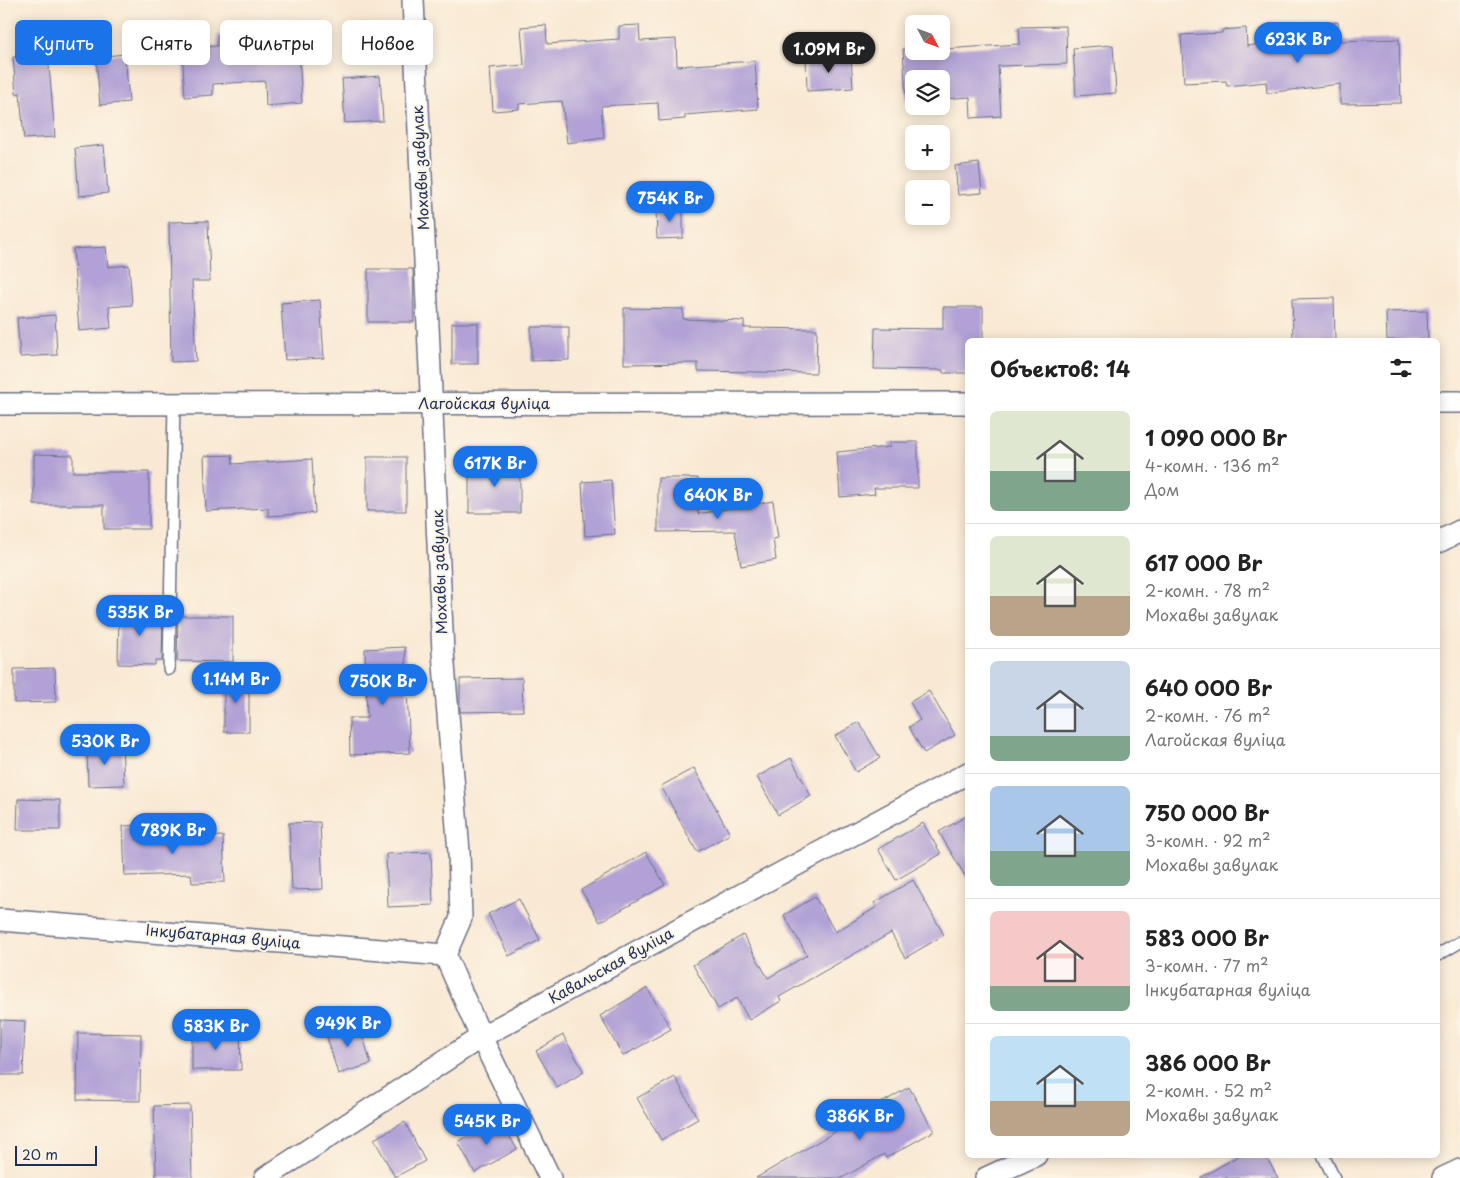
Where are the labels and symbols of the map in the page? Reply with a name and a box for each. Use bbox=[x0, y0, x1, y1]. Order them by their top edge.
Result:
north arrow bbox=[905, 15, 950, 60]
pin: 623K Br bbox=[1252, 22, 1344, 64]
pin: 1.09M Br bbox=[777, 32, 881, 74]
street label: Мохавы завулак bbox=[405, 105, 434, 231]
pin: 754K Br bbox=[624, 180, 716, 223]
street label: Лагойская вуліца bbox=[418, 391, 551, 414]
pin: 617K Br bbox=[449, 446, 541, 488]
pin: 640K Br bbox=[672, 478, 764, 520]
street label: Мохавы завулак bbox=[425, 509, 452, 635]
pin: 535K Br bbox=[94, 594, 186, 637]
pin: 1.14M Br bbox=[184, 662, 288, 704]
pin: 750K Br bbox=[337, 664, 429, 706]
pin: 530K Br bbox=[59, 724, 151, 766]
pin: 789K Br bbox=[127, 812, 219, 855]
street label: Інкубатарная вуліца bbox=[145, 917, 302, 954]
street label: Кавальская вуліца bbox=[544, 920, 678, 1009]
pin: 949K Br bbox=[302, 1006, 394, 1048]
pin: 583K Br bbox=[170, 1008, 262, 1051]
pin: 386K Br bbox=[814, 1098, 906, 1141]
pin: 545K Br bbox=[441, 1104, 533, 1146]
scale bar bbox=[15, 1143, 98, 1166]

